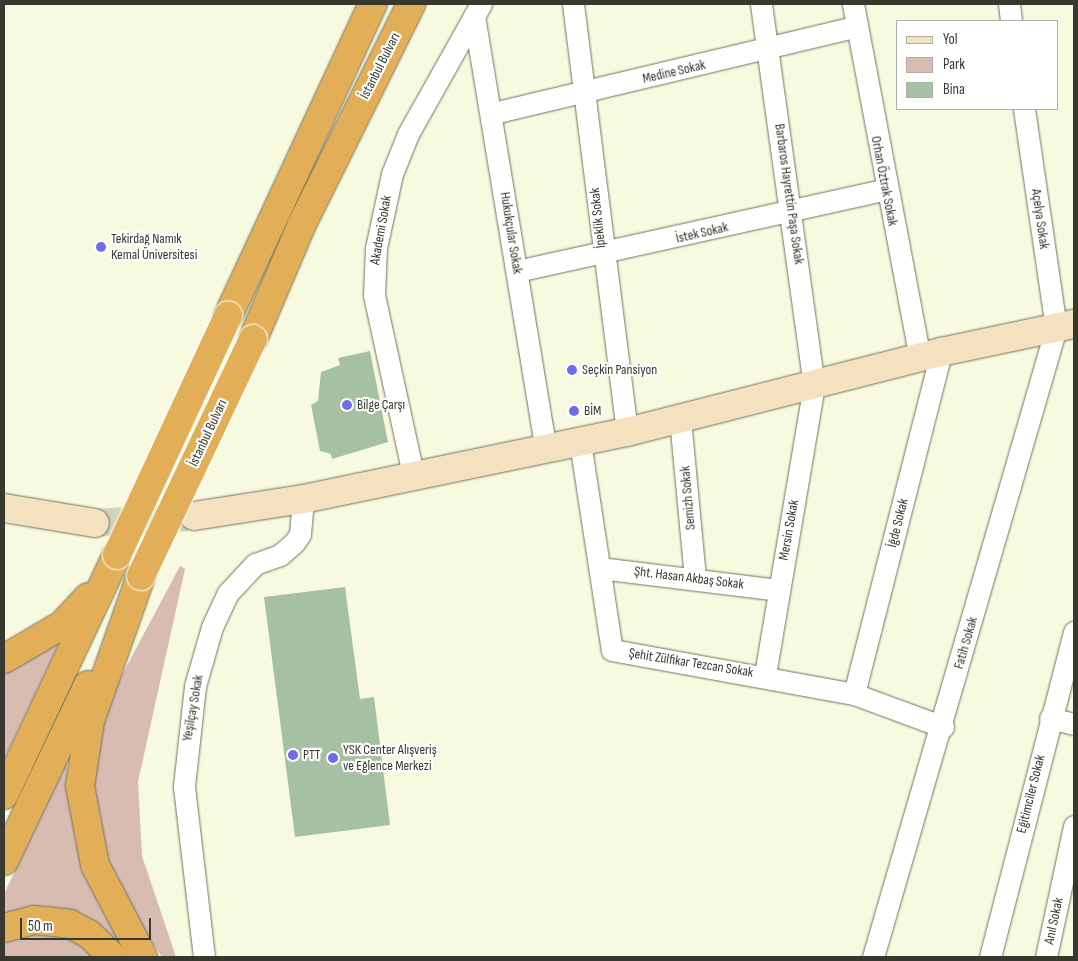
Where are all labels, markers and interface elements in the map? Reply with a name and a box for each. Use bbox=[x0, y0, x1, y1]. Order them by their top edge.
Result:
legend bbox=[896, 20, 1058, 110]
street label: İstanbul Bulvarı bbox=[356, 30, 404, 102]
text: Yol bbox=[943, 30, 958, 49]
text: Park bbox=[943, 55, 965, 74]
street label: Medine Sokak bbox=[641, 57, 707, 87]
text: Bina bbox=[943, 80, 965, 99]
street label: Barbaros Hayrettin Paşa Sokak bbox=[771, 123, 807, 265]
street label: Orhan Öztrak Sokak bbox=[867, 135, 901, 227]
street label: İpeklik Sokak bbox=[586, 187, 610, 249]
street label: Açelya Sokak bbox=[1027, 188, 1053, 250]
street label: Hukukçular Sokak bbox=[496, 191, 526, 275]
street label: Akademi Sokak bbox=[367, 194, 395, 266]
street label: İstek Sokak bbox=[674, 219, 730, 247]
place label: Tekirdağ Namık Kemal Üniversitesi bbox=[111, 231, 197, 264]
marker: Tekirdağ Namık Kemal Üniversitesi bbox=[95, 241, 107, 253]
place label: Seçkin Pansiyon bbox=[582, 362, 657, 378]
marker: Seçkin Pansiyon bbox=[566, 364, 578, 376]
street label: İstanbul Bulvarı bbox=[185, 397, 231, 469]
place label: Bilge Çarşı bbox=[357, 397, 405, 413]
marker: Bilge Çarşı bbox=[341, 399, 353, 411]
place label: BİM bbox=[584, 403, 601, 419]
marker: BİM bbox=[568, 405, 580, 417]
street label: Semizh Sokak bbox=[677, 465, 699, 531]
street label: İğde Sokak bbox=[884, 497, 912, 549]
street label: Mersin Sokak bbox=[775, 498, 803, 562]
street label: Şht. Hasan Akbaş Sokak bbox=[633, 563, 745, 593]
street label: Fatih Sokak bbox=[951, 615, 981, 671]
street label: Şehit Zülfikar Tezcan Sokak bbox=[627, 645, 755, 681]
street label: Yeşilçay Sokak bbox=[179, 673, 207, 743]
place label: YSK Center Alışveriş ve Eğlence Merkezi bbox=[343, 742, 437, 774]
place label: PTT bbox=[303, 747, 320, 763]
marker: PTT bbox=[287, 749, 299, 761]
marker: YSK Center Alışveriş ve Eğlence Merkezi bbox=[327, 752, 339, 764]
street label: Eğitimciler Sokak bbox=[1013, 753, 1049, 835]
street label: Anıl Sokak bbox=[1041, 896, 1067, 946]
scale bar bbox=[22, 908, 154, 940]
text: 50 m bbox=[28, 917, 53, 936]

